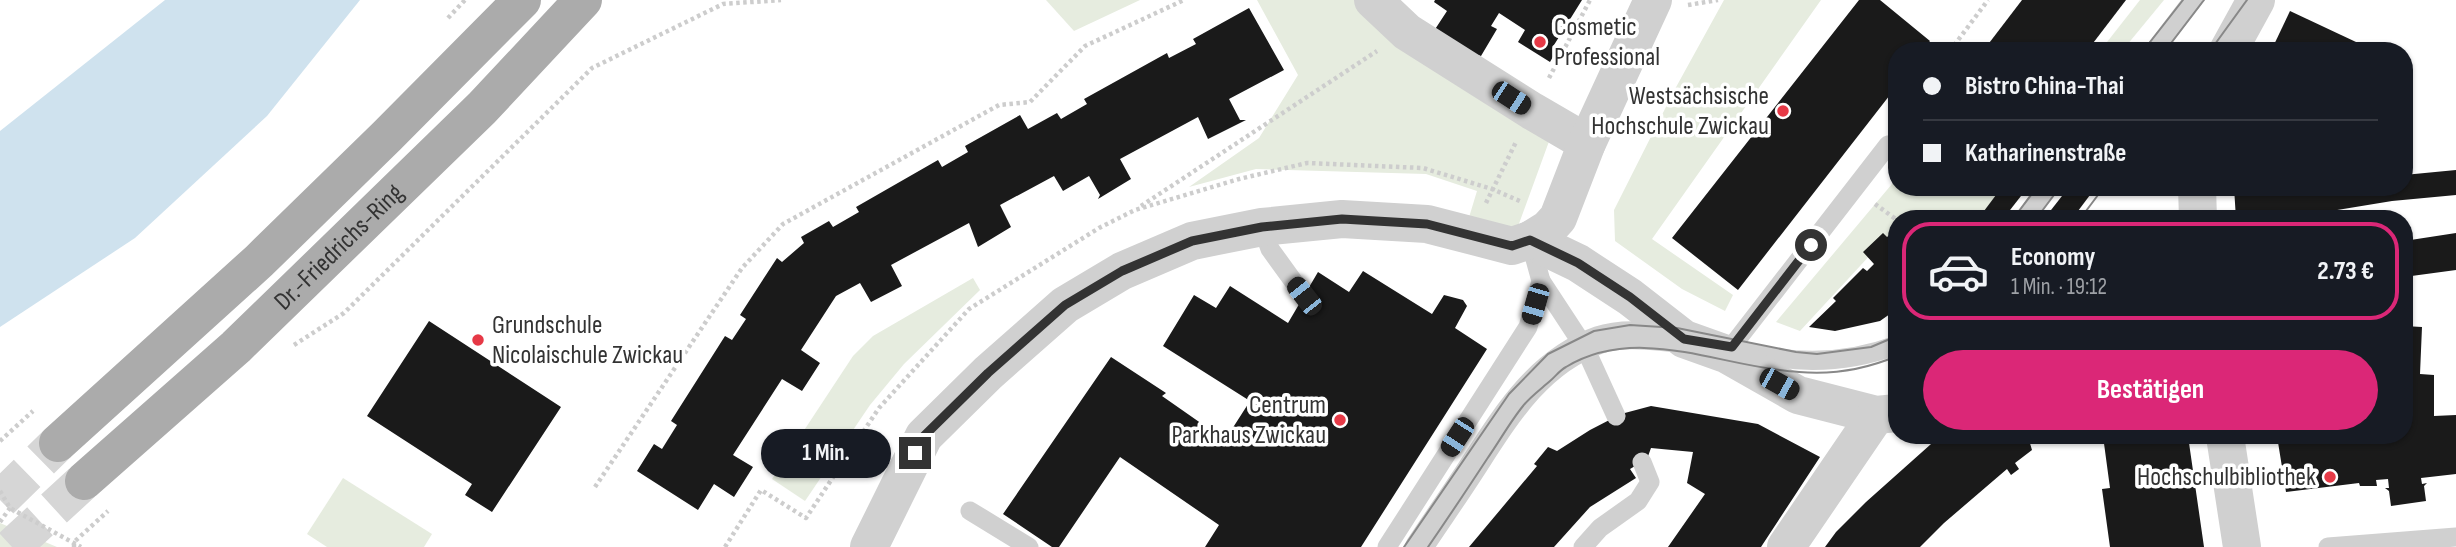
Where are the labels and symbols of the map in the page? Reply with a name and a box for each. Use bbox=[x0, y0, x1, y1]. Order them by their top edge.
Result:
place label: Cosmetic Professional bbox=[1554, 12, 1660, 73]
marker: Cosmetic Professional bbox=[1532, 34, 1548, 50]
car bbox=[1488, 78, 1535, 118]
place label: Westsächsische Hochschule Zwickau bbox=[1591, 81, 1769, 142]
marker: Westsächsische Hochschule Zwickau bbox=[1775, 103, 1791, 119]
street label: Dr.-Friedrichs-Ring bbox=[268, 178, 410, 317]
route start bbox=[1795, 229, 1827, 261]
car bbox=[1283, 273, 1326, 319]
car bbox=[1520, 281, 1551, 327]
place label: Grundschule Nicolaischule Zwickau bbox=[492, 310, 683, 371]
marker: Grundschule Nicolaischule Zwickau bbox=[470, 332, 486, 348]
car bbox=[1756, 365, 1803, 403]
place label: Centrum Parkhaus Zwickau bbox=[1171, 390, 1326, 451]
marker: Centrum Parkhaus Zwickau bbox=[1332, 412, 1348, 428]
car bbox=[1437, 414, 1478, 460]
callout: 1 Min. bbox=[761, 428, 890, 477]
route end bbox=[899, 437, 931, 469]
place label: Hochschulbibliothek bbox=[2137, 462, 2316, 493]
marker: Hochschulbibliothek bbox=[2322, 469, 2338, 485]

